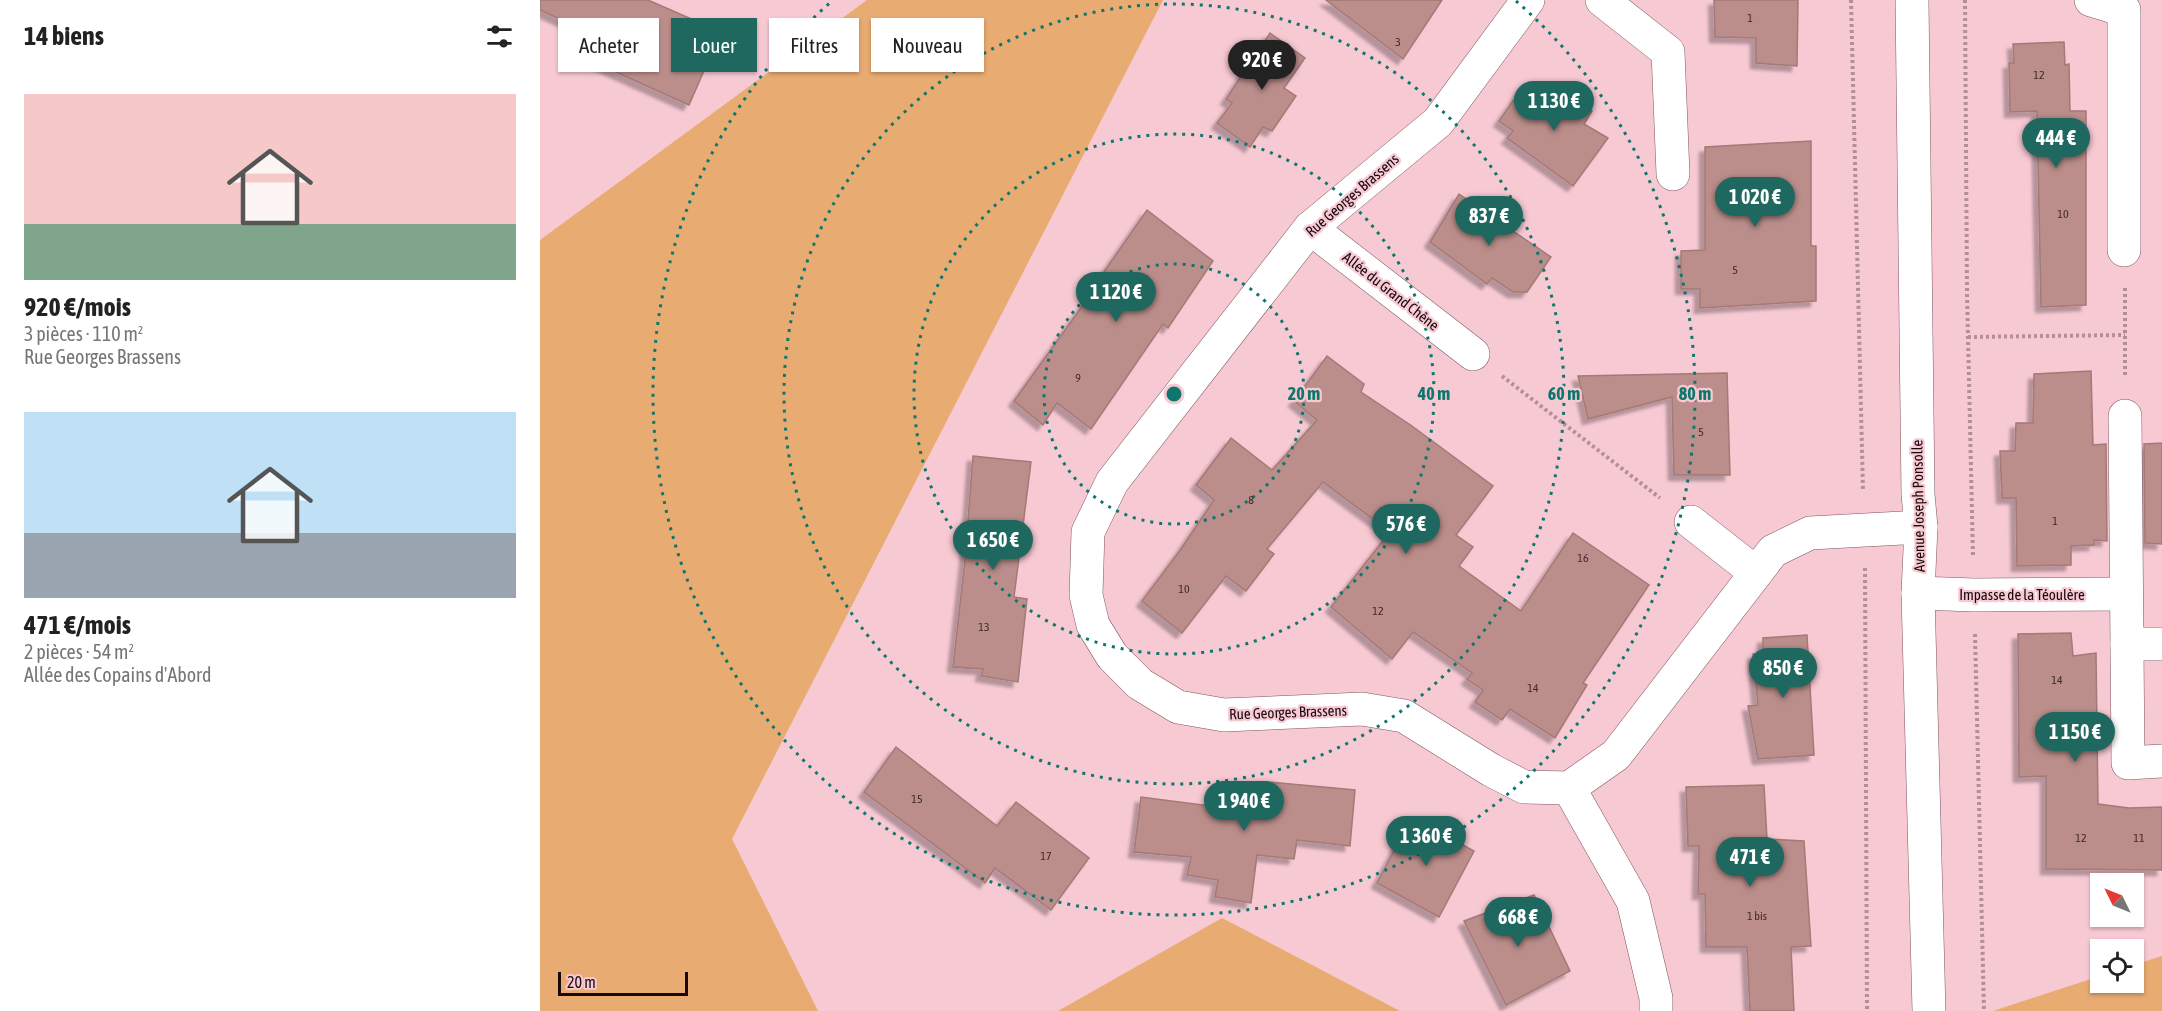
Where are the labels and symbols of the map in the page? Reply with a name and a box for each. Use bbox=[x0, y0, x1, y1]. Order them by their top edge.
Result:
house number: 1 bbox=[1747, 11, 1753, 25]
house number: 3 bbox=[1395, 35, 1401, 49]
pin: 920 € bbox=[1220, 40, 1304, 91]
house number: 12 bbox=[2033, 68, 2045, 82]
pin: 1 130 € bbox=[1499, 81, 1609, 132]
pin: 444 € bbox=[2014, 118, 2098, 169]
street label: Rue Georges Brassens bbox=[1302, 150, 1402, 240]
pin: 1 020 € bbox=[1700, 177, 1810, 228]
pin: 837 € bbox=[1447, 196, 1531, 247]
house number: 10 bbox=[2057, 207, 2069, 221]
street label: Allée du Grand Chêne bbox=[1339, 248, 1443, 334]
house number: 5 bbox=[1732, 263, 1738, 277]
pin: 1 120 € bbox=[1061, 272, 1171, 323]
house number: 9 bbox=[1075, 371, 1081, 385]
text: 20 m bbox=[1288, 383, 1320, 404]
text: 40 m bbox=[1417, 383, 1450, 404]
text: 60 m bbox=[1548, 383, 1580, 404]
text: 80 m bbox=[1679, 383, 1711, 404]
centre of rings bbox=[1164, 384, 1184, 404]
house number: 5 bbox=[1698, 425, 1704, 439]
street label: Avenue Joseph Ponsolle bbox=[1908, 439, 1928, 572]
house number: 8 bbox=[1248, 493, 1254, 507]
pin: 576 € bbox=[1364, 504, 1448, 555]
house number: 1 bbox=[2052, 514, 2058, 528]
pin: 1 650 € bbox=[938, 520, 1048, 571]
house number: 16 bbox=[1577, 551, 1589, 565]
house number: 10 bbox=[1178, 582, 1190, 596]
street label: Impasse de la Téoulère bbox=[1959, 586, 2085, 603]
house number: 12 bbox=[1372, 604, 1384, 618]
house number: 13 bbox=[978, 620, 990, 634]
pin: 850 € bbox=[1741, 648, 1825, 699]
house number: 14 bbox=[2051, 673, 2063, 687]
house number: 14 bbox=[1527, 681, 1539, 695]
street label: Rue Georges Brassens bbox=[1229, 701, 1347, 723]
pin: 1 150 € bbox=[2020, 712, 2130, 763]
pin: 1 940 € bbox=[1189, 781, 1299, 832]
house number: 15 bbox=[911, 792, 923, 806]
pin: 1 360 € bbox=[1371, 816, 1481, 867]
house number: 12 bbox=[2075, 831, 2087, 845]
house number: 11 bbox=[2133, 831, 2145, 845]
pin: 471 € bbox=[1708, 837, 1792, 888]
house number: 17 bbox=[1040, 849, 1052, 863]
north arrow bbox=[2090, 873, 2144, 927]
pin: 668 € bbox=[1476, 897, 1560, 948]
house number: 1 bis bbox=[1747, 909, 1767, 923]
scale bar bbox=[558, 969, 688, 996]

